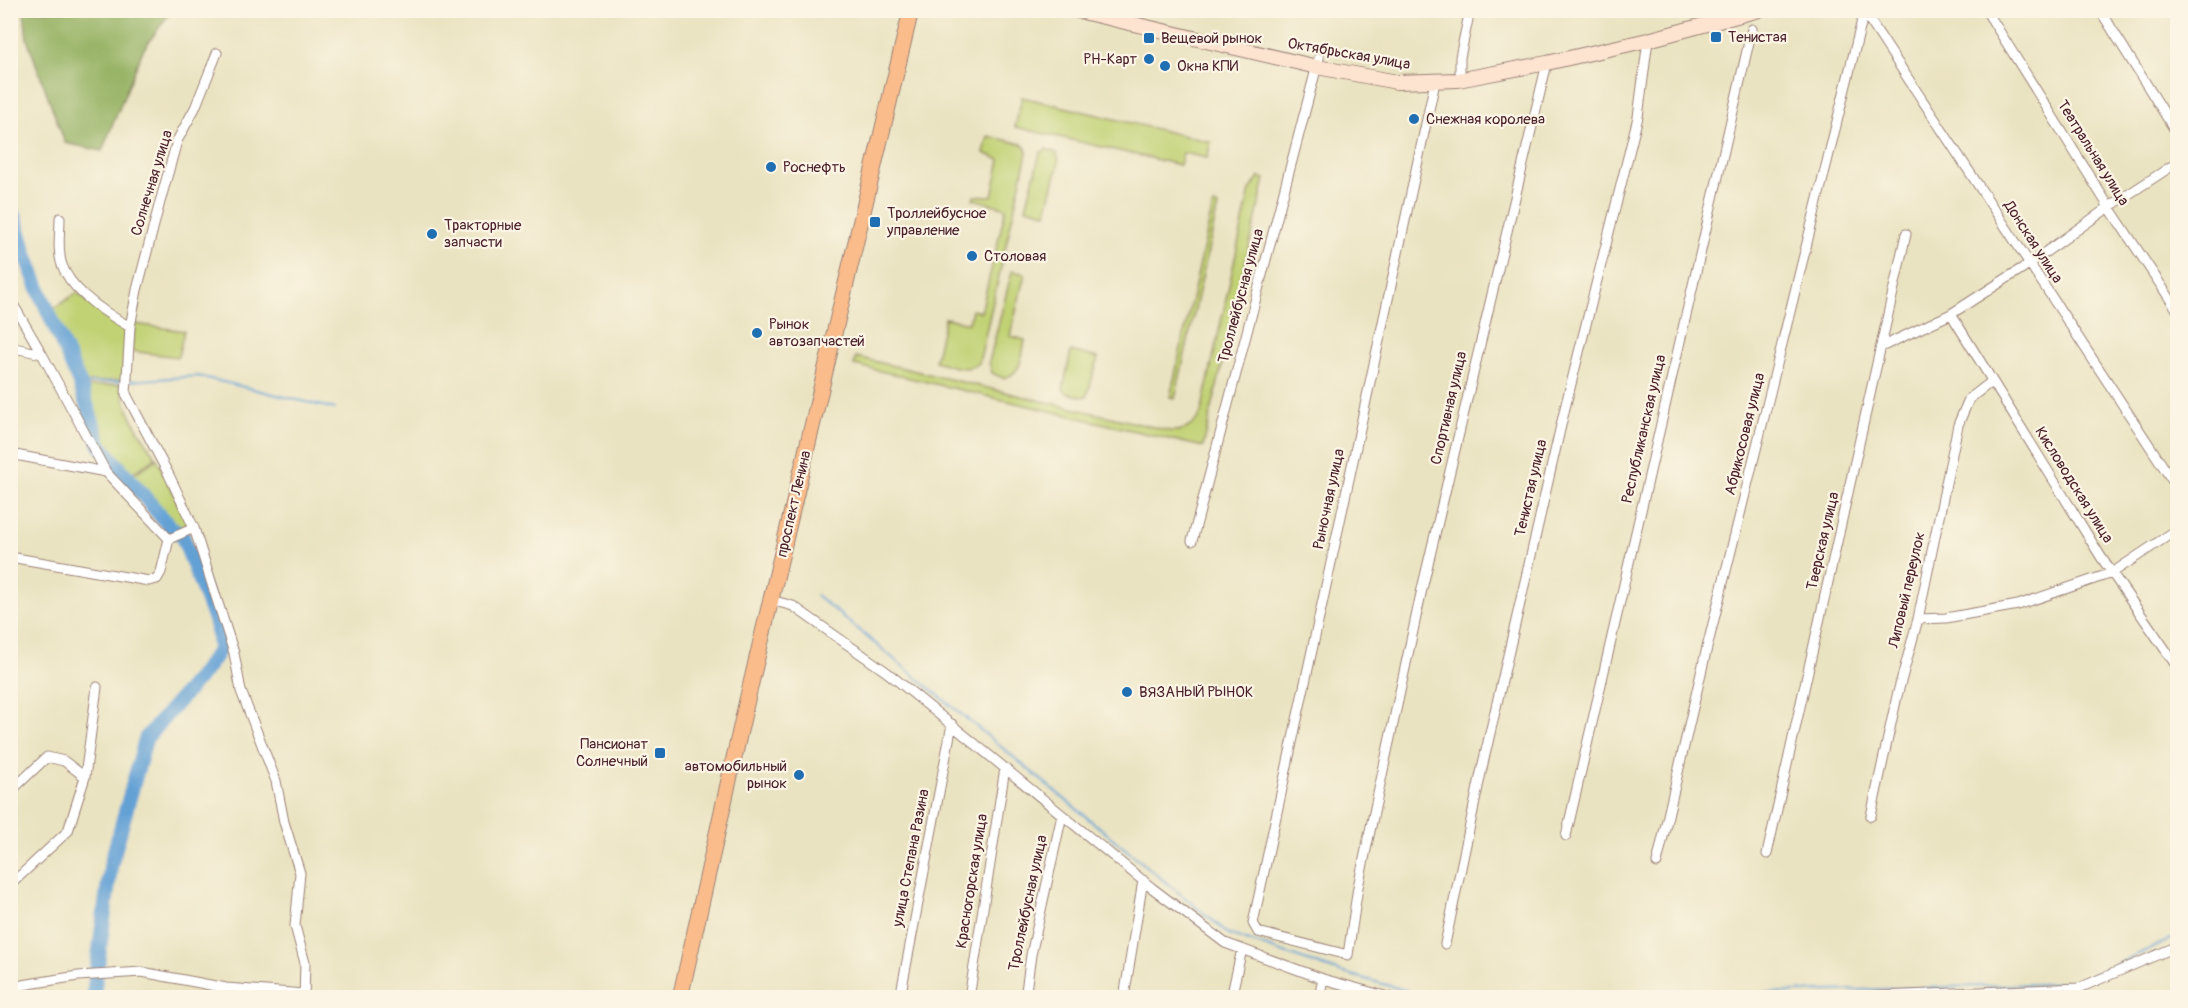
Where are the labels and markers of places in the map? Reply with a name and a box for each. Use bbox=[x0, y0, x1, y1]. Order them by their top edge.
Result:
place label: Тенистая bbox=[1728, 28, 1787, 47]
place label: Вещевой рынок bbox=[1161, 29, 1263, 48]
marker: Тенистая bbox=[1709, 30, 1723, 44]
marker: Вещевой рынок bbox=[1142, 31, 1156, 45]
place label: РН-Карт bbox=[1083, 50, 1137, 69]
marker: РН-Карт bbox=[1142, 52, 1156, 66]
place label: Окна КПИ bbox=[1177, 57, 1239, 76]
marker: Окна КПИ bbox=[1158, 59, 1172, 73]
place label: Снежная королева bbox=[1426, 110, 1545, 129]
marker: Снежная королева bbox=[1407, 112, 1421, 126]
place label: Роснефть bbox=[783, 158, 846, 177]
marker: Роснефть bbox=[764, 160, 778, 174]
place label: Троллейбусное управление bbox=[886, 204, 987, 240]
marker: Троллейбусное управление bbox=[868, 215, 882, 229]
place label: Тракторные запчасти bbox=[444, 216, 522, 252]
marker: Тракторные запчасти bbox=[425, 227, 439, 241]
place label: Столовая bbox=[984, 247, 1046, 266]
marker: Столовая bbox=[965, 249, 979, 263]
place label: Рынок автозапчастей bbox=[769, 315, 865, 351]
marker: Рынок автозапчастей bbox=[750, 326, 764, 340]
place label: ВЯЗАНЫЙ РЫНОК bbox=[1139, 683, 1253, 702]
marker: ВЯЗАНЫЙ РЫНОК bbox=[1120, 685, 1134, 699]
place label: Пансионат Солнечный bbox=[576, 735, 648, 771]
marker: Пансионат Солнечный bbox=[653, 746, 667, 760]
place label: автомобильный рынок bbox=[685, 757, 787, 793]
marker: автомобильный рынок bbox=[792, 768, 806, 782]

